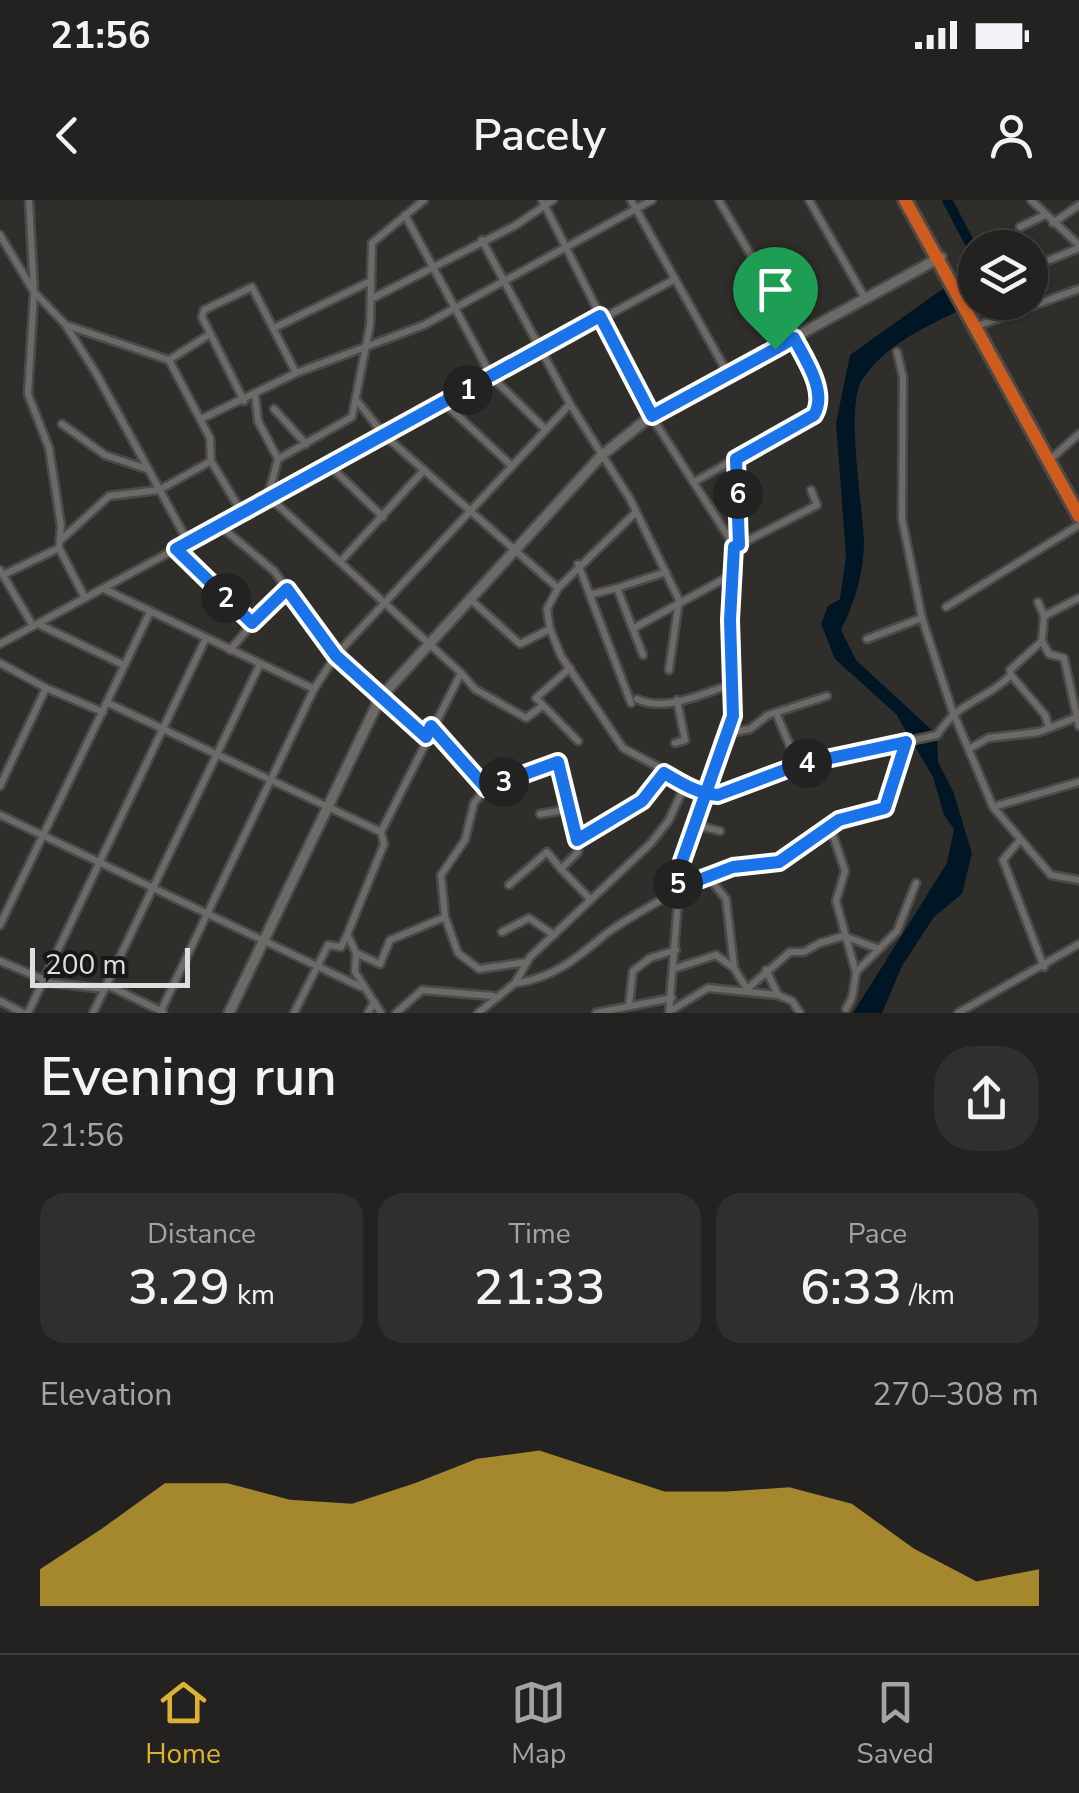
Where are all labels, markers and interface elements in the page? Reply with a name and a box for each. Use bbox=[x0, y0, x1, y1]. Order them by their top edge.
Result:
text: 21:56 bbox=[50, 10, 151, 61]
text: Pacely bbox=[473, 105, 606, 166]
icon: back bbox=[40, 108, 95, 163]
icon: person bbox=[984, 108, 1039, 163]
map controls bbox=[958, 230, 1048, 320]
button: layers bbox=[958, 230, 1048, 320]
pin bbox=[733, 247, 818, 350]
icon: arrive bbox=[748, 262, 803, 317]
pin: 1 bbox=[443, 365, 493, 415]
text: 1 bbox=[460, 371, 476, 409]
pin: 6 bbox=[713, 469, 763, 519]
text: 6 bbox=[730, 475, 746, 513]
pin: 2 bbox=[201, 573, 251, 623]
text: 2 bbox=[218, 579, 234, 617]
pin: 4 bbox=[782, 738, 832, 788]
text: 4 bbox=[799, 744, 815, 782]
pin: 3 bbox=[479, 757, 529, 807]
text: 3 bbox=[496, 763, 512, 801]
pin: 5 bbox=[653, 859, 703, 909]
text: 5 bbox=[670, 865, 686, 903]
scale bar bbox=[30, 943, 190, 988]
text: 200 m bbox=[45, 946, 127, 984]
text: Evening run bbox=[40, 1039, 337, 1114]
button: share bbox=[934, 1046, 1039, 1151]
text: 21:56 bbox=[40, 1114, 124, 1157]
text: Distance bbox=[147, 1215, 256, 1253]
text: Time bbox=[508, 1215, 571, 1253]
text: Pace bbox=[848, 1215, 907, 1253]
text: 3.29 bbox=[128, 1253, 230, 1322]
text: 21:33 bbox=[474, 1253, 605, 1322]
text: 6:33 bbox=[800, 1253, 902, 1322]
text: km bbox=[230, 1276, 275, 1314]
text: /km bbox=[902, 1276, 955, 1314]
text: Elevation bbox=[40, 1373, 173, 1416]
text: 270–308 m bbox=[872, 1373, 1039, 1416]
tab: Home bbox=[145, 1675, 221, 1773]
tab: Map bbox=[511, 1675, 566, 1773]
tab: Saved bbox=[856, 1675, 934, 1773]

